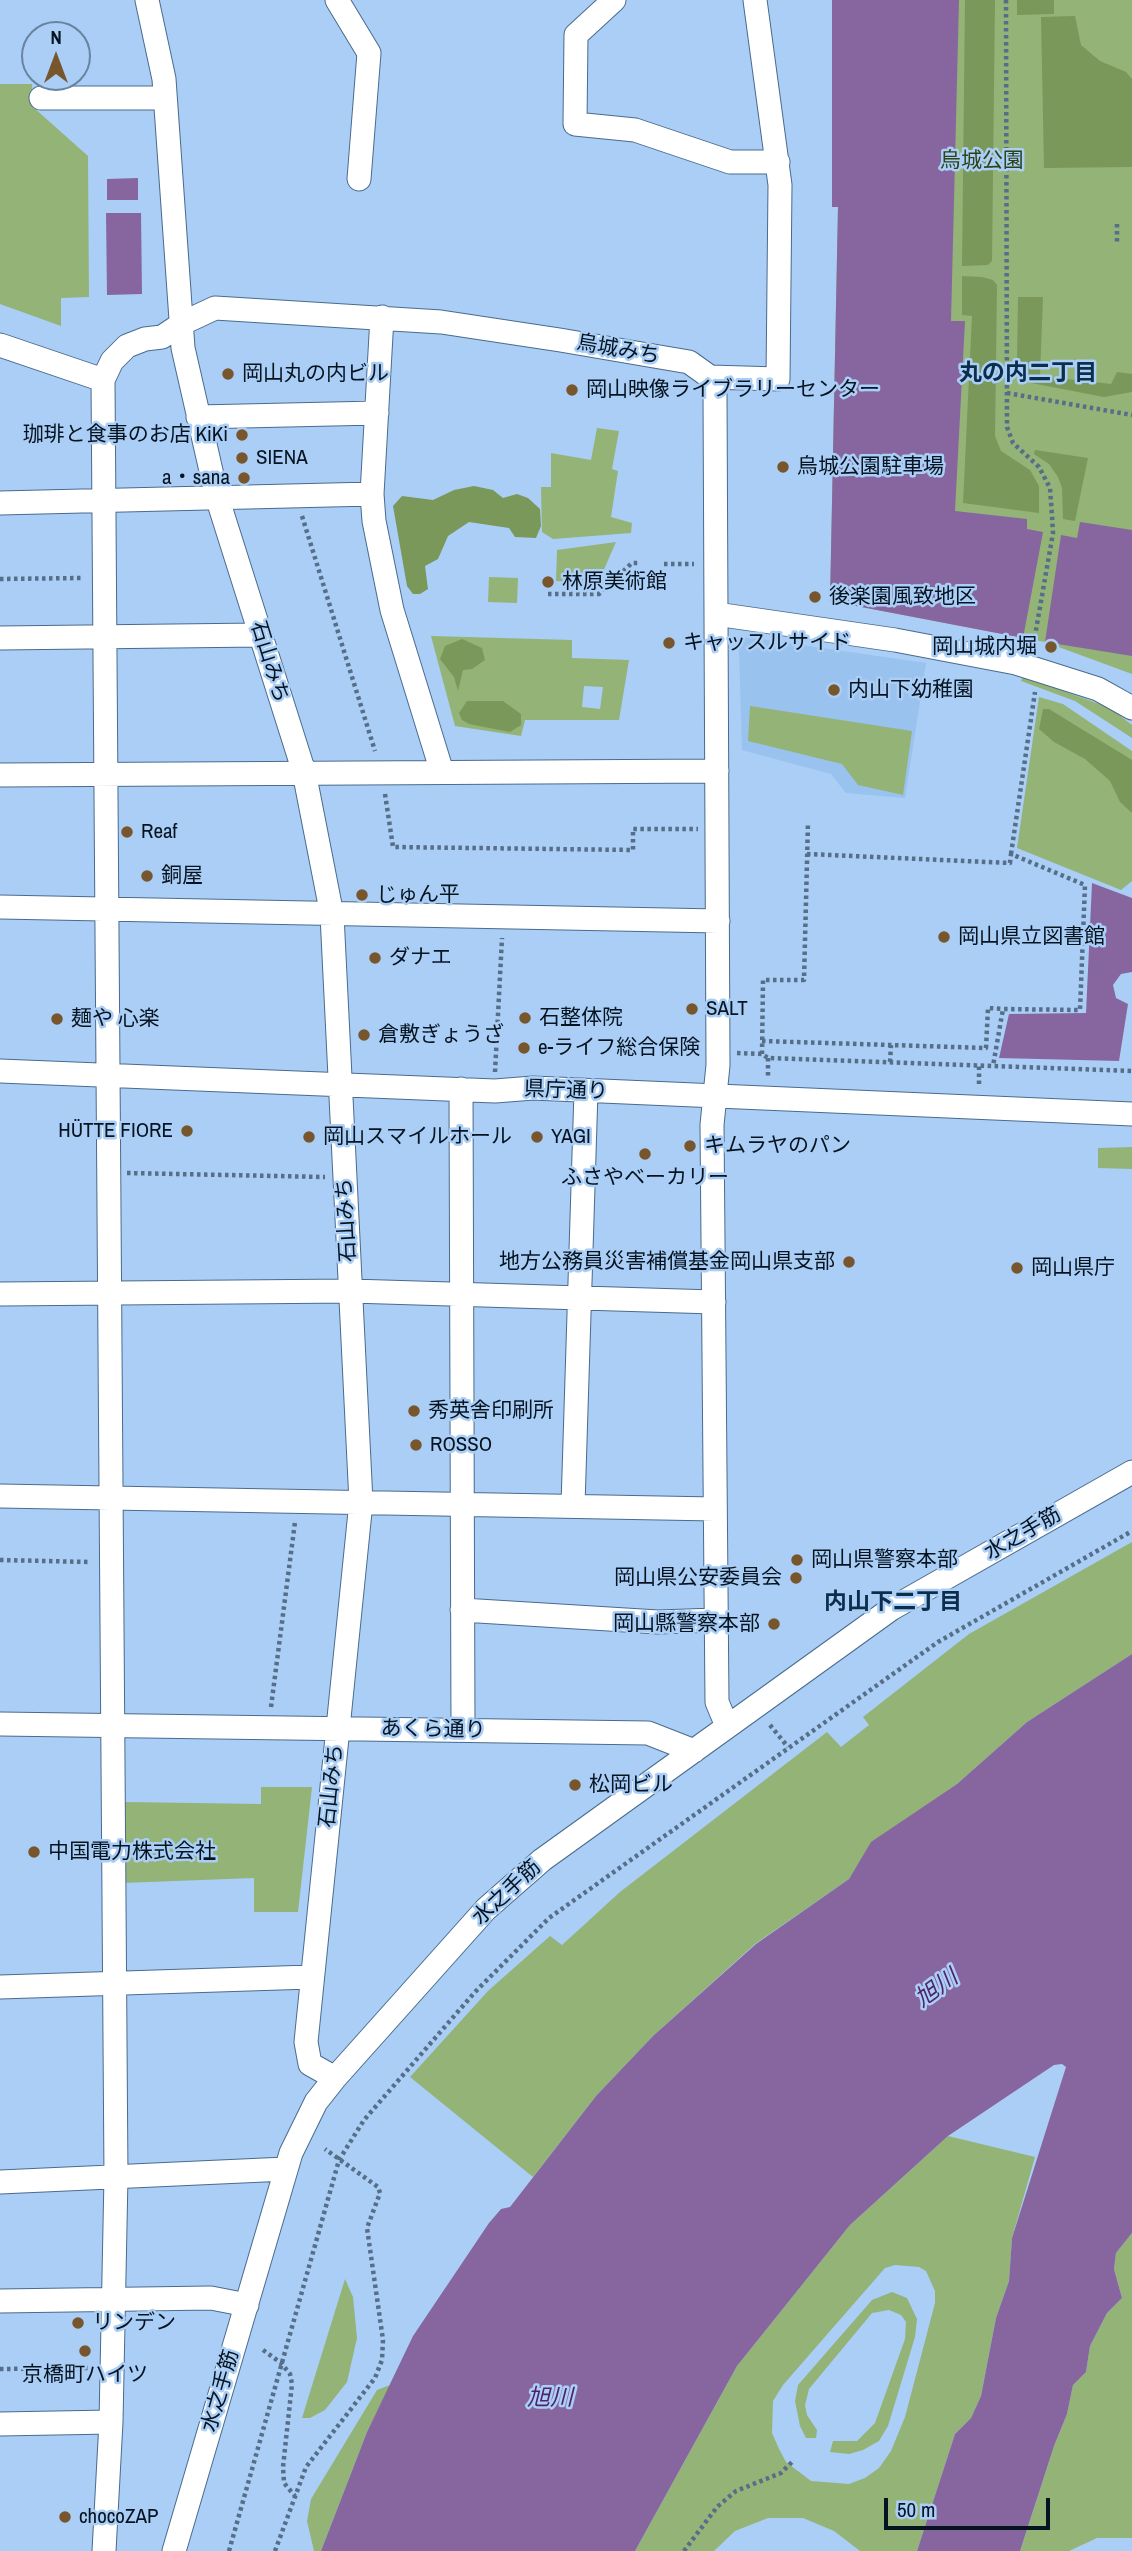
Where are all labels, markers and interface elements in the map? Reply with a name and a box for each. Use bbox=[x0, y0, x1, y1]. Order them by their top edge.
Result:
north arrow bbox=[21, 21, 91, 91]
text: N bbox=[50, 24, 62, 50]
park label: 烏城公園 bbox=[940, 148, 1024, 174]
street label: 烏城みち bbox=[574, 330, 662, 370]
district label: 丸の内二丁目 bbox=[959, 360, 1097, 388]
place label: 岡山丸の内ビル bbox=[242, 361, 389, 387]
marker: 岡山丸の内ビル bbox=[220, 366, 236, 382]
place label: 岡山映像ライブラリーセンター bbox=[586, 377, 880, 403]
marker: 岡山映像ライブラリーセンター bbox=[564, 382, 580, 398]
place label: 珈琲と食事のお店 KiKi bbox=[23, 422, 228, 448]
marker: 珈琲と食事のお店 KiKi bbox=[234, 427, 250, 443]
place label: SIENA bbox=[256, 445, 308, 471]
marker: SIENA bbox=[234, 450, 250, 466]
place label: 烏城公園駐車場 bbox=[797, 454, 944, 480]
marker: 烏城公園駐車場 bbox=[775, 459, 791, 475]
place label: a・sana bbox=[162, 465, 230, 491]
marker: a・sana bbox=[236, 470, 252, 486]
place label: 林原美術館 bbox=[562, 569, 667, 595]
marker: 林原美術館 bbox=[540, 574, 556, 590]
place label: 後楽園風致地区 bbox=[829, 584, 976, 610]
marker: 後楽園風致地区 bbox=[807, 589, 823, 605]
street label: 石山みち bbox=[245, 618, 293, 706]
place label: キャッスルサイド bbox=[683, 630, 851, 656]
place label: 岡山城内堀 bbox=[932, 634, 1037, 660]
marker: キャッスルサイド bbox=[661, 635, 677, 651]
marker: 岡山城内堀 bbox=[1043, 639, 1059, 655]
place label: 内山下幼稚園 bbox=[848, 677, 974, 703]
marker: 内山下幼稚園 bbox=[826, 682, 842, 698]
place label: Reaf bbox=[141, 819, 177, 845]
marker: Reaf bbox=[119, 824, 135, 840]
place label: 銅屋 bbox=[161, 863, 203, 889]
marker: 銅屋 bbox=[139, 868, 155, 884]
place label: じゅん平 bbox=[376, 882, 460, 908]
marker: じゅん平 bbox=[354, 887, 370, 903]
place label: 岡山県立図書館 bbox=[958, 924, 1105, 950]
marker: 岡山県立図書館 bbox=[936, 929, 952, 945]
place label: ダナエ bbox=[389, 945, 452, 971]
marker: ダナエ bbox=[367, 950, 383, 966]
place label: SALT bbox=[706, 996, 748, 1022]
marker: SALT bbox=[684, 1001, 700, 1017]
place label: 石整体院 bbox=[539, 1005, 623, 1031]
place label: 麺や 心楽 bbox=[71, 1006, 160, 1032]
marker: 石整体院 bbox=[517, 1010, 533, 1026]
marker: 麺や 心楽 bbox=[49, 1011, 65, 1027]
place label: 倉敷ぎょうざ bbox=[378, 1022, 504, 1048]
marker: 倉敷ぎょうざ bbox=[356, 1027, 372, 1043]
place label: e-ライフ総合保険 bbox=[538, 1035, 700, 1061]
marker: e-ライフ総合保険 bbox=[516, 1040, 532, 1056]
street label: 県庁通り bbox=[524, 1077, 608, 1105]
place label: HÜTTE FIORE bbox=[58, 1118, 173, 1144]
marker: HÜTTE FIORE bbox=[179, 1123, 195, 1139]
place label: 岡山スマイルホール bbox=[323, 1124, 512, 1150]
place label: YAGI bbox=[551, 1124, 591, 1150]
marker: 岡山スマイルホール bbox=[301, 1129, 317, 1145]
marker: YAGI bbox=[529, 1129, 545, 1145]
place label: キムラヤのパン bbox=[704, 1133, 851, 1159]
marker: キムラヤのパン bbox=[682, 1138, 698, 1154]
marker: ふさやベーカリー bbox=[637, 1146, 653, 1162]
place label: ふさやベーカリー bbox=[561, 1165, 729, 1191]
street label: 石山みち bbox=[332, 1177, 362, 1263]
place label: 地方公務員災害補償基金岡山県支部 bbox=[499, 1249, 835, 1275]
marker: 地方公務員災害補償基金岡山県支部 bbox=[841, 1254, 857, 1270]
place label: 岡山県庁 bbox=[1031, 1255, 1115, 1281]
marker: 岡山県庁 bbox=[1009, 1260, 1025, 1276]
place label: 秀英舎印刷所 bbox=[428, 1398, 554, 1424]
marker: 秀英舎印刷所 bbox=[406, 1403, 422, 1419]
place label: ROSSO bbox=[430, 1432, 492, 1458]
marker: ROSSO bbox=[408, 1437, 424, 1453]
street label: 水之手筋 bbox=[980, 1502, 1066, 1566]
place label: 岡山県警察本部 bbox=[811, 1547, 958, 1573]
marker: 岡山県警察本部 bbox=[789, 1552, 805, 1568]
place label: 岡山県公安委員会 bbox=[614, 1565, 782, 1591]
marker: 岡山県公安委員会 bbox=[788, 1570, 804, 1586]
district label: 内山下二丁目 bbox=[824, 1589, 962, 1617]
place label: 岡山縣警察本部 bbox=[613, 1611, 760, 1637]
marker: 岡山縣警察本部 bbox=[766, 1616, 782, 1632]
street label: あくら通り bbox=[380, 1716, 486, 1744]
street label: 石山みち bbox=[315, 1743, 349, 1829]
place label: 松岡ビル bbox=[589, 1772, 673, 1798]
marker: 松岡ビル bbox=[567, 1777, 583, 1793]
place label: 中国電力株式会社 bbox=[48, 1839, 216, 1865]
marker: 中国電力株式会社 bbox=[26, 1844, 42, 1860]
street label: 水之手筋 bbox=[468, 1855, 546, 1931]
water label: 旭川 bbox=[910, 1964, 964, 2014]
place label: リンデン bbox=[92, 2310, 176, 2336]
marker: リンデン bbox=[70, 2315, 86, 2331]
marker: 京橋町ハイツ bbox=[77, 2343, 93, 2359]
street label: 水之手筋 bbox=[197, 2347, 245, 2435]
place label: 京橋町ハイツ bbox=[22, 2362, 148, 2388]
water label: 旭川 bbox=[527, 2385, 573, 2413]
scale bar bbox=[887, 2484, 1053, 2528]
text: 50 m bbox=[897, 2495, 935, 2524]
place label: chocoZAP bbox=[79, 2504, 158, 2530]
marker: chocoZAP bbox=[57, 2509, 73, 2525]

